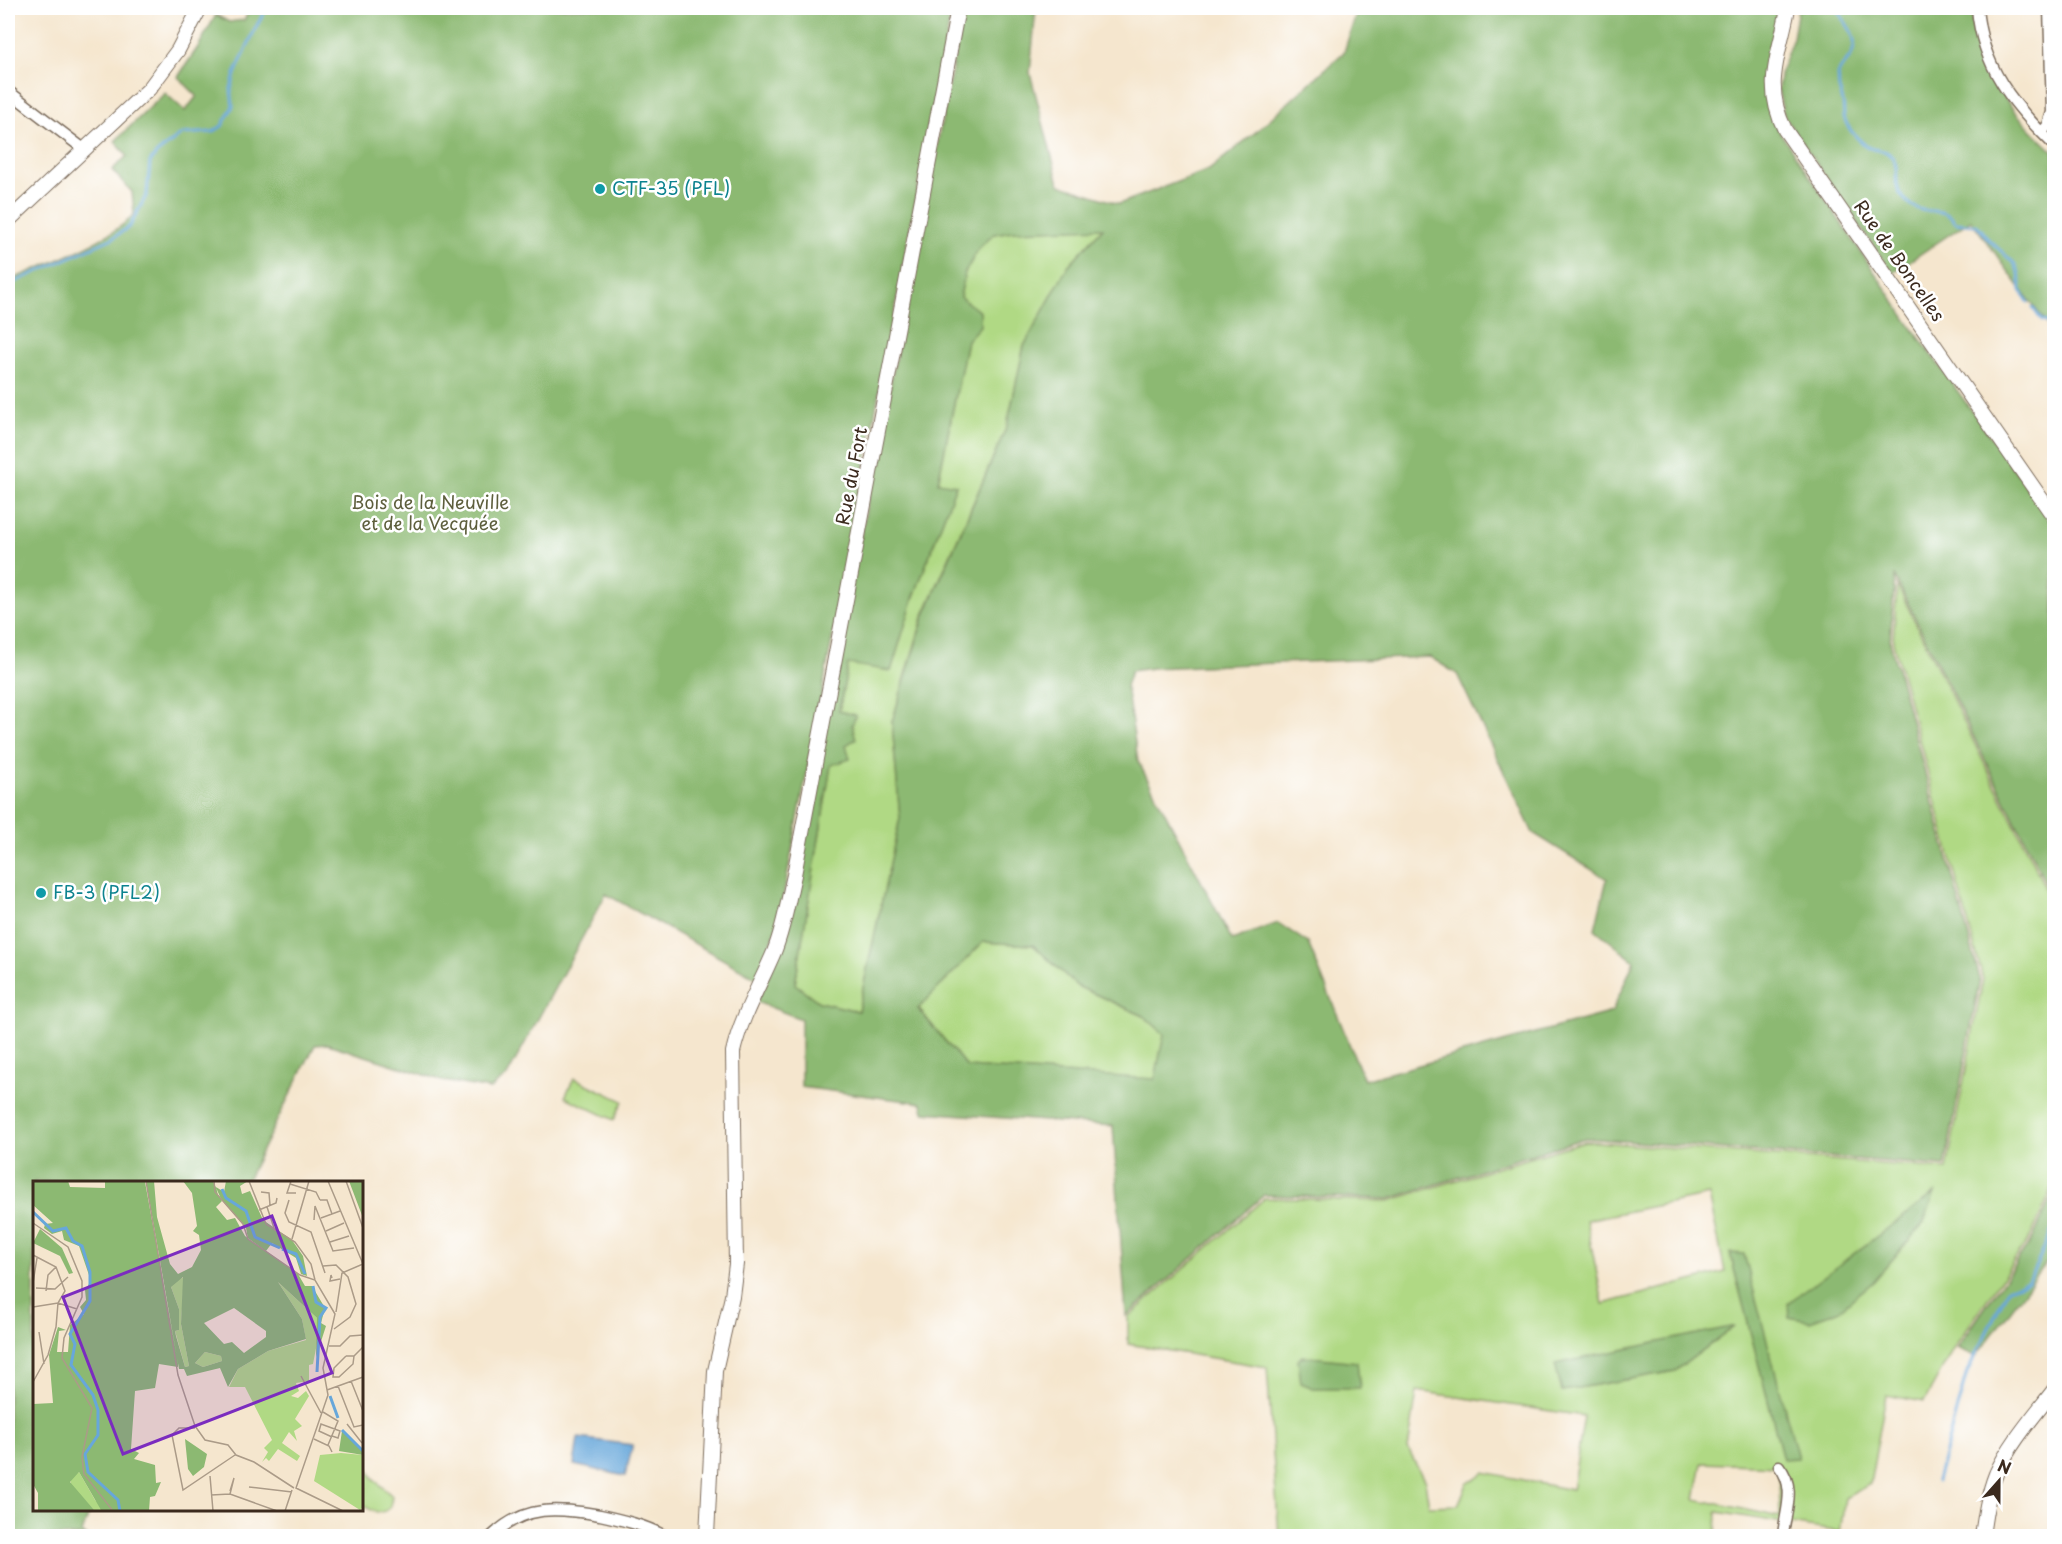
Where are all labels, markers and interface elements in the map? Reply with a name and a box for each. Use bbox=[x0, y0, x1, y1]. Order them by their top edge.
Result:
place label: CTF-35 (PFL) bbox=[612, 174, 730, 201]
marker: CTF-35 (PFL) bbox=[593, 182, 607, 196]
street label: Rue de Boncelles bbox=[1848, 194, 1952, 326]
street label: Rue du Fort bbox=[828, 424, 873, 527]
park label: Bois de la Neuville et de la Vecquée bbox=[351, 488, 509, 536]
place label: FB-3 (PFL2) bbox=[53, 878, 160, 905]
marker: FB-3 (PFL2) bbox=[34, 886, 48, 900]
inset map bbox=[33, 1181, 363, 1511]
north arrow bbox=[1969, 1451, 2029, 1511]
text: N bbox=[1995, 1453, 2015, 1480]

